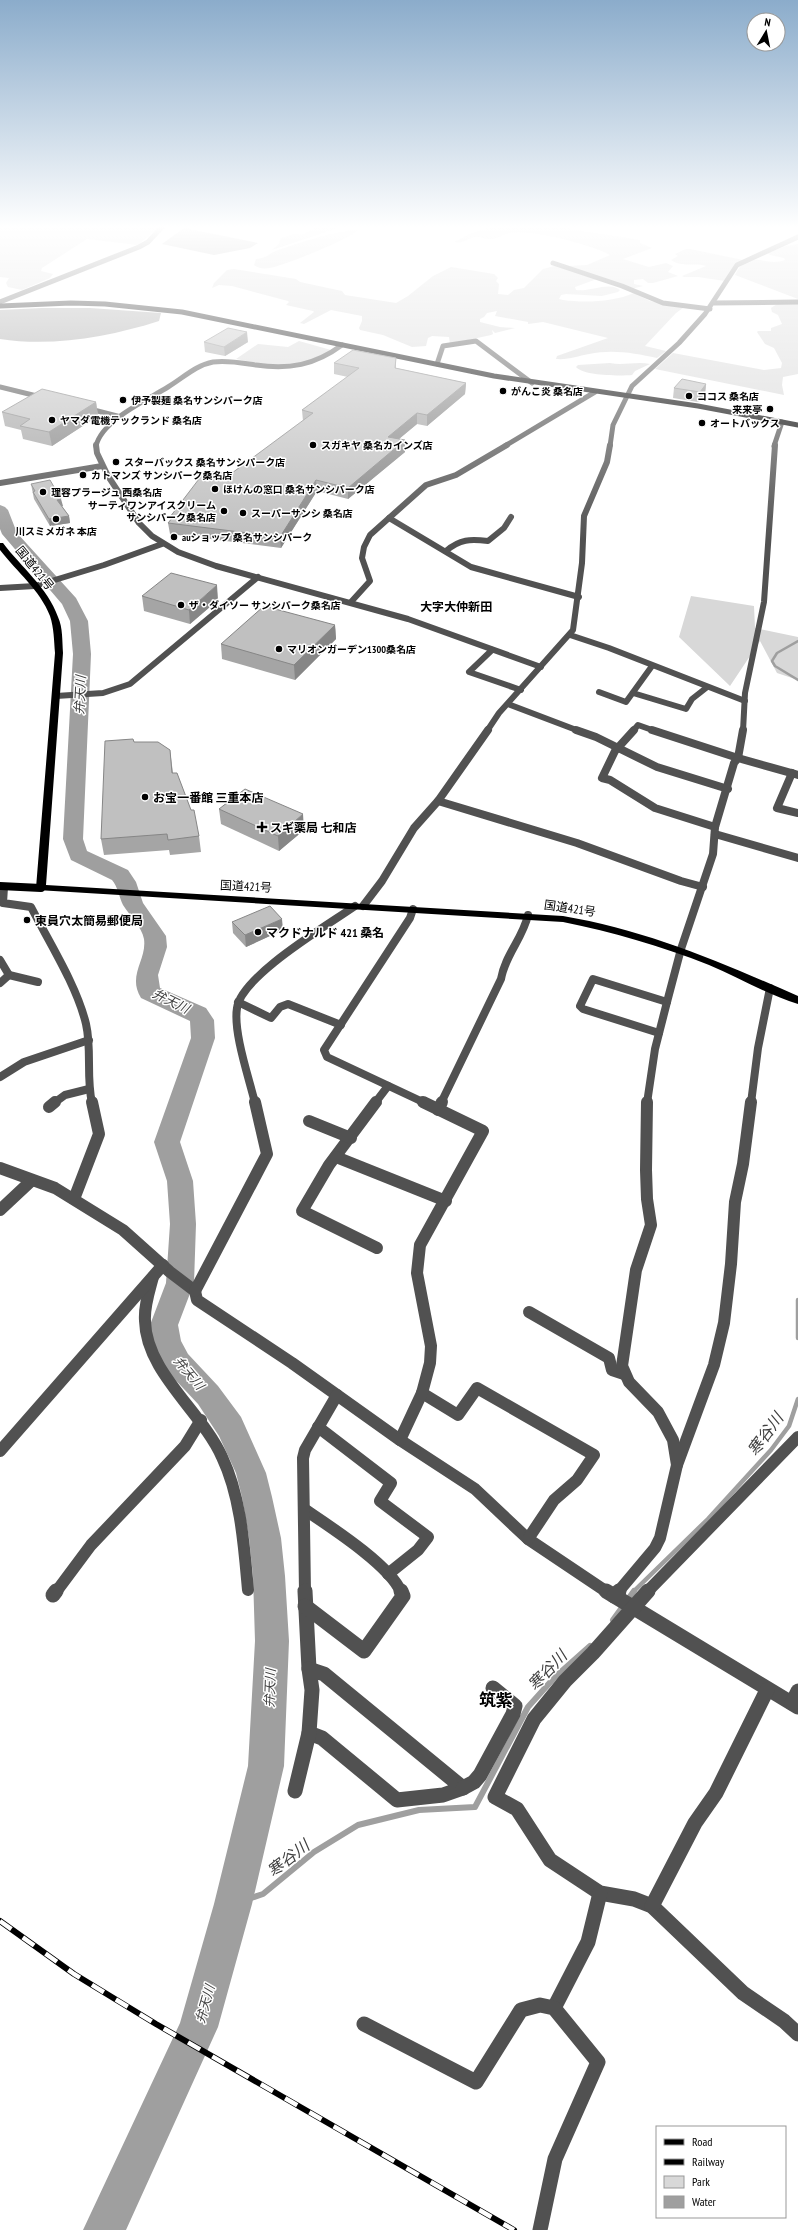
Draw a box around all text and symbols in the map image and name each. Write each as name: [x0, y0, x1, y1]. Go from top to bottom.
north arrow: [746, 12, 786, 52]
text: N: [764, 15, 772, 30]
place label: がんこ炎 桑名店: [511, 385, 583, 398]
marker: がんこ炎 桑名店: [498, 386, 508, 396]
place label: ココス 桑名店: [697, 390, 759, 403]
marker: ココス 桑名店: [684, 391, 694, 401]
place label: 伊予製麺 桑名サンシパーク店: [131, 394, 263, 407]
marker: 伊予製麺 桑名サンシパーク店: [118, 395, 128, 405]
place label: 来来亭: [732, 403, 762, 416]
marker: 来来亭: [765, 404, 775, 414]
place label: ヤマダ電機テックランド 桑名店: [60, 414, 202, 427]
marker: ヤマダ電機テックランド 桑名店: [47, 415, 57, 425]
place label: オートバックス: [710, 417, 780, 430]
marker: オートバックス: [697, 418, 707, 428]
place label: スガキヤ 桑名カインズ店: [321, 439, 433, 452]
marker: スガキヤ 桑名カインズ店: [308, 440, 318, 450]
place label: スターバックス 桑名サンシパーク店: [124, 456, 285, 469]
marker: スターバックス 桑名サンシパーク店: [111, 457, 121, 467]
place label: カトマンズ サンシパーク桑名店: [91, 469, 233, 482]
marker: カトマンズ サンシパーク桑名店: [78, 470, 88, 480]
place label: ほけんの窓口 桑名サンシパーク店: [223, 483, 375, 496]
marker: ほけんの窓口 桑名サンシパーク店: [210, 484, 220, 494]
place label: 理容プラージュ 西桑名店: [51, 486, 162, 499]
marker: 理容プラージュ 西桑名店: [38, 487, 48, 497]
place label: サーティワンアイスクリーム サンシパーク桑名店: [88, 499, 216, 524]
marker: サーティワンアイスクリーム サンシパーク桑名店: [219, 506, 229, 516]
place label: スーパーサンシ 桑名店: [251, 507, 353, 520]
marker: スーパーサンシ 桑名店: [238, 508, 248, 518]
marker: 川スミメガネ 本店: [51, 514, 61, 524]
place label: 川スミメガネ 本店: [15, 525, 97, 538]
place label: auショップ 桑名サンシパーク: [182, 531, 312, 544]
marker: auショップ 桑名サンシパーク: [169, 532, 179, 542]
street label: 国道421号: [13, 543, 57, 593]
place label: ザ・ダイソー サンシパーク桑名店: [189, 599, 341, 612]
district label: 大字大仲新田: [420, 599, 492, 614]
marker: ザ・ダイソー サンシパーク桑名店: [176, 600, 186, 610]
place label: マリオンガーデン1300桑名店: [287, 643, 416, 656]
marker: マリオンガーデン1300桑名店: [274, 644, 284, 654]
water label: 弁天川: [70, 673, 90, 715]
place label: お宝一番館 三重本店: [153, 790, 263, 805]
marker: お宝一番館 三重本店: [140, 792, 150, 802]
place label: スギ薬局 七和店: [270, 820, 356, 835]
marker: スギ薬局 七和店: [257, 822, 267, 832]
street label: 国道421号: [220, 877, 272, 895]
street label: 国道421号: [543, 897, 597, 919]
place label: 東員穴太簡易郵便局: [35, 913, 143, 928]
marker: 東員穴太簡易郵便局: [22, 915, 32, 925]
place label: マクドナルド 421 桑名: [266, 925, 384, 940]
marker: マクドナルド 421 桑名: [253, 927, 263, 937]
water label: 弁天川: [150, 985, 194, 1018]
water label: 弁天川: [170, 1353, 209, 1395]
water label: 寒谷川: [743, 1407, 788, 1459]
water label: 寒谷川: [523, 1644, 572, 1694]
water label: 弁天川: [261, 1666, 279, 1708]
district label: 筑紫: [479, 1689, 513, 1711]
water label: 寒谷川: [263, 1834, 315, 1881]
water label: 弁天川: [191, 1981, 219, 2025]
legend: [656, 2126, 786, 2218]
text: Road: [692, 2134, 712, 2149]
text: Railway: [692, 2154, 725, 2169]
text: Park: [692, 2174, 710, 2189]
text: Water: [692, 2194, 717, 2209]

